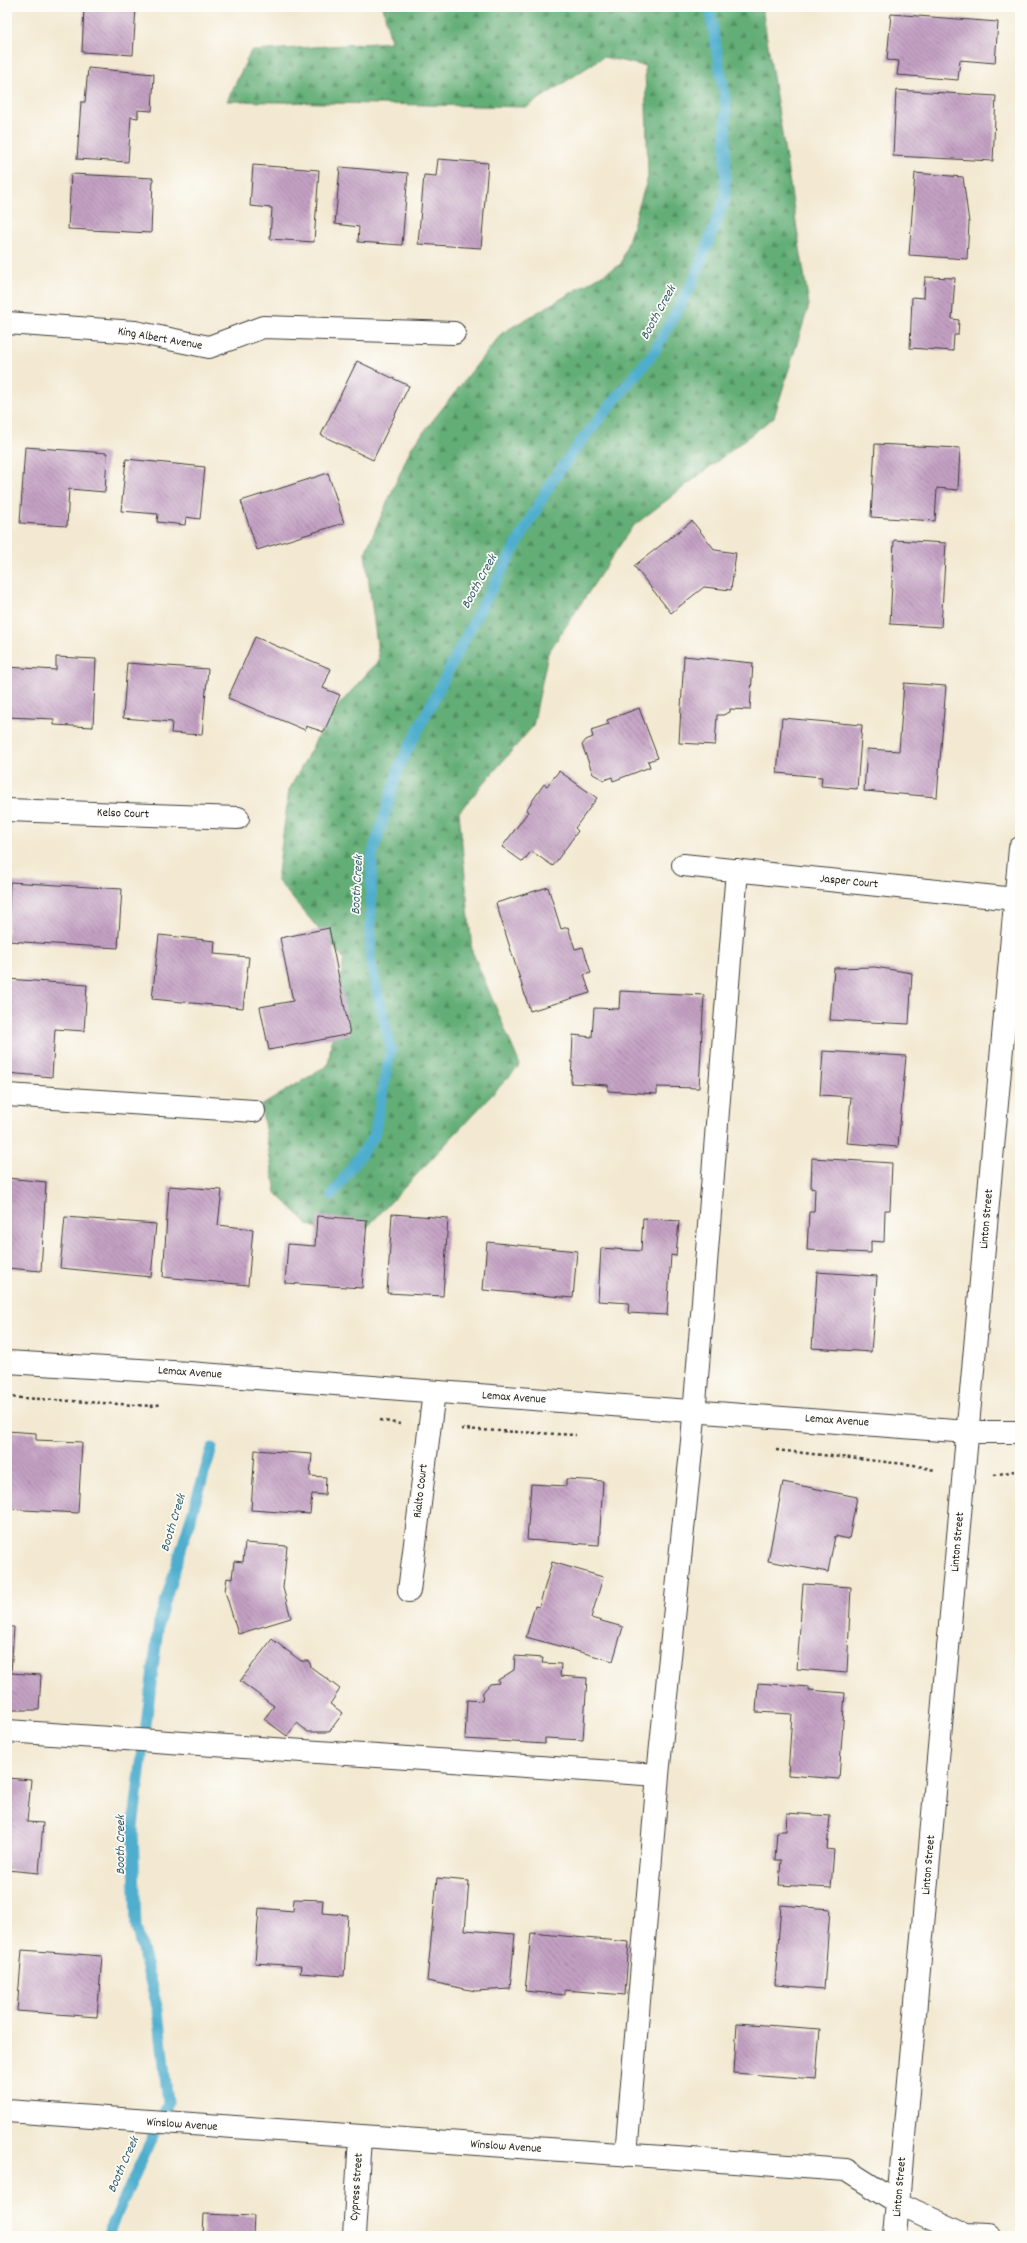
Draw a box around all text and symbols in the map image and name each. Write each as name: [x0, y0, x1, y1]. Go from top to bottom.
water label: Booth Creek: [636, 281, 683, 344]
street label: King Albert Avenue: [116, 323, 204, 355]
water label: Booth Creek: [457, 550, 504, 613]
street label: Kelso Court: [97, 805, 150, 823]
water label: Booth Creek: [347, 853, 369, 915]
street label: Jasper Court: [819, 870, 879, 894]
street label: Linton Street: [976, 1188, 998, 1250]
street label: Lemax Avenue: [157, 1362, 223, 1384]
street label: Lemax Avenue: [481, 1387, 547, 1409]
street label: Lemax Avenue: [804, 1410, 870, 1432]
street label: Rialto Court: [409, 1462, 433, 1519]
water label: Booth Creek: [156, 1490, 192, 1554]
street label: Linton Street: [947, 1511, 969, 1573]
water label: Booth Creek: [112, 1814, 131, 1875]
street label: Linton Street: [918, 1834, 940, 1896]
street label: Winslow Avenue: [146, 2114, 218, 2136]
water label: Booth Creek: [103, 2132, 145, 2196]
street label: Winslow Avenue: [470, 2136, 542, 2158]
street label: Cypress Street: [346, 2152, 368, 2222]
street label: Linton Street: [889, 2156, 911, 2218]

